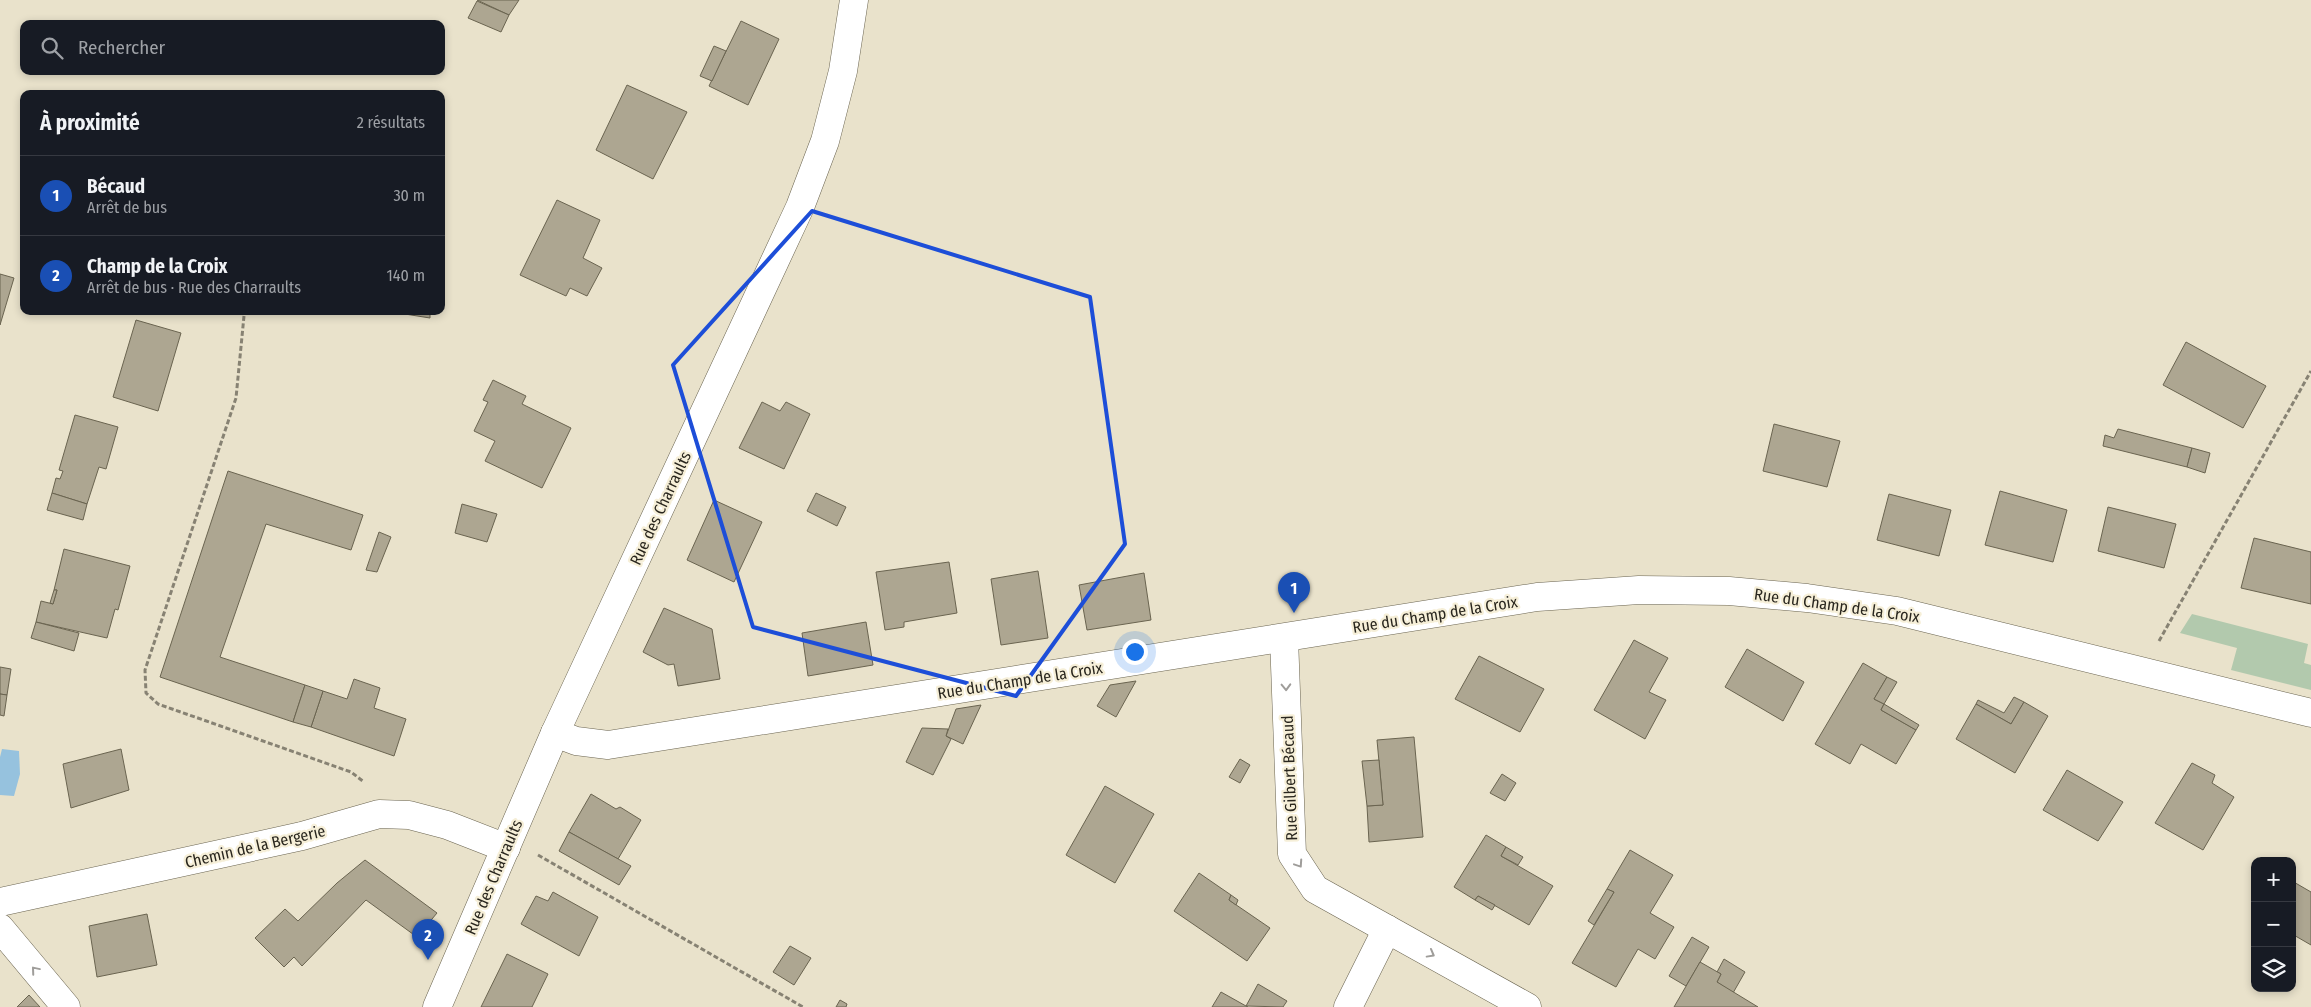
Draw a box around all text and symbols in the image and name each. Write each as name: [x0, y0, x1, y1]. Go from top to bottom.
search box: [20, 20, 445, 75]
icon: search: [38, 34, 66, 62]
text: Rechercher: [78, 36, 165, 59]
text: À proximité: [40, 110, 140, 136]
text: 2 résultats: [357, 113, 425, 132]
text: Bécaud: [87, 175, 145, 198]
text: 1: [53, 186, 59, 205]
text: 30 m: [393, 186, 425, 205]
text: Arrêt de bus: [87, 198, 167, 217]
text: Champ de la Croix: [87, 255, 228, 278]
text: 2: [52, 266, 60, 285]
text: 140 m: [387, 266, 425, 285]
text: Arrêt de bus · Rue des Charraults: [87, 278, 301, 297]
street label: Rue des Charraults: [626, 448, 695, 568]
pin: 1: [1278, 572, 1310, 613]
street label: Rue du Champ de la Croix: [1753, 584, 1921, 627]
street label: Rue du Champ de la Croix: [1351, 592, 1519, 637]
your location: [1122, 639, 1148, 665]
street label: Rue du Champ de la Croix: [936, 658, 1104, 703]
one-way arrow: [1280, 683, 1291, 691]
street label: Rue Gilbert Bécaud: [1278, 715, 1301, 841]
street label: Rue des Charraults: [461, 817, 526, 938]
street label: Chemin de la Bergerie: [183, 821, 327, 872]
map controls: [2251, 857, 2296, 992]
button: +: [2251, 857, 2296, 902]
one-way arrow: [1292, 859, 1302, 868]
button: −: [2251, 902, 2296, 947]
pin: 2: [412, 919, 444, 960]
one-way arrow: [1426, 947, 1435, 957]
button: layers: [2251, 947, 2296, 992]
one-way arrow: [32, 966, 41, 975]

